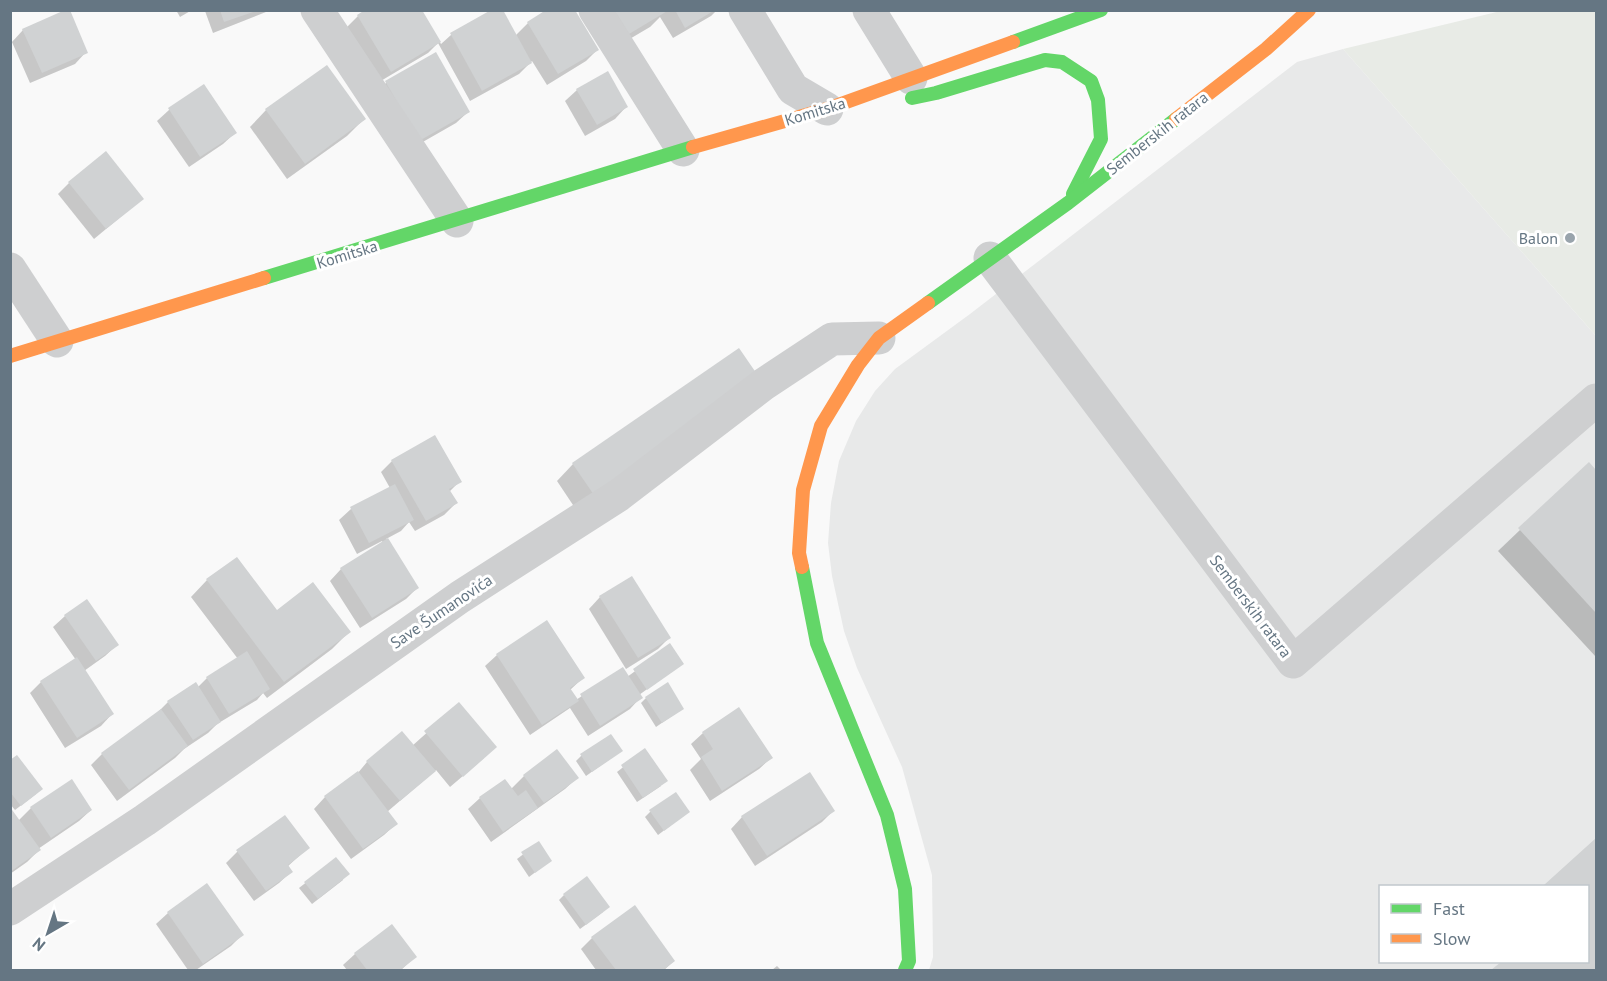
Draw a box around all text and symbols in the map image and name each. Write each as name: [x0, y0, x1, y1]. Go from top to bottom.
street label: Semberskih ratara: [1102, 87, 1212, 179]
street label: Komitska: [782, 92, 848, 130]
place label: Balon: [1519, 228, 1558, 248]
marker: Balon: [1563, 231, 1577, 245]
street label: Komitska: [314, 235, 380, 273]
street label: Semberskih ratara: [1206, 551, 1296, 661]
street label: Save Šumanovića: [386, 570, 496, 652]
legend: [1379, 885, 1589, 963]
text: Fast: [1433, 897, 1465, 920]
north arrow: [18, 903, 78, 963]
text: Slow: [1433, 927, 1471, 950]
text: N: [28, 934, 49, 956]

